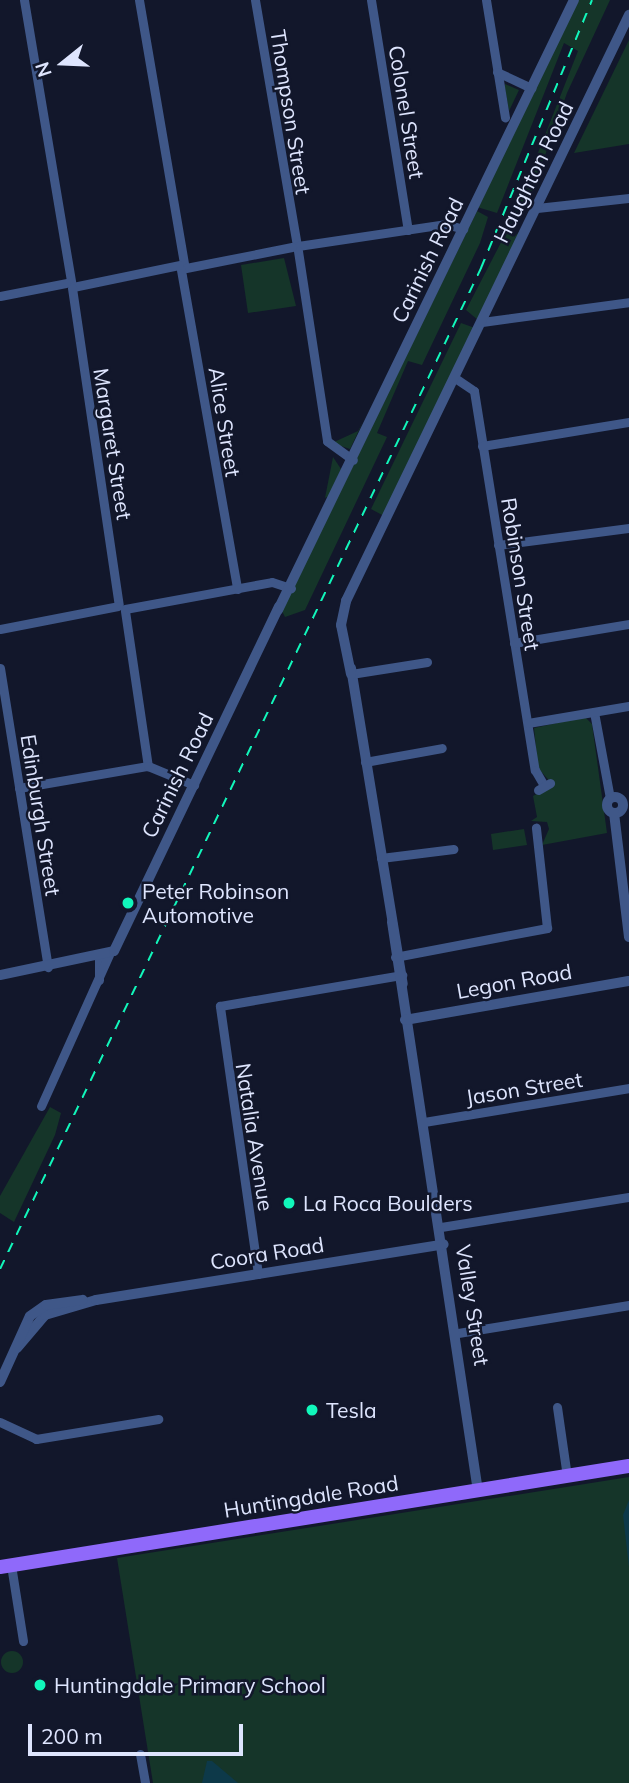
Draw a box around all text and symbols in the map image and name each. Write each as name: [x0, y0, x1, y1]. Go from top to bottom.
north arrow: [28, 28, 98, 98]
street label: Thompson Street: [266, 28, 316, 196]
street label: Colonel Street: [384, 43, 430, 181]
text: N: [29, 59, 57, 80]
street label: Haughton Road: [488, 97, 578, 247]
street label: Carinish Road: [386, 193, 468, 327]
street label: Alice Street: [204, 365, 246, 479]
street label: Margaret Street: [89, 366, 137, 522]
street label: Robinson Street: [496, 496, 546, 652]
street label: Carinish Road: [136, 708, 218, 842]
street label: Edinburgh Street: [16, 733, 66, 897]
place label: Peter Robinson Automotive: [142, 878, 289, 928]
marker: Peter Robinson Automotive: [120, 895, 136, 911]
street label: Legon Road: [454, 958, 574, 1004]
street label: Natalia Avenue: [231, 1061, 279, 1213]
street label: Jason Street: [464, 1066, 584, 1110]
place label: La Roca Boulders: [303, 1190, 473, 1216]
marker: La Roca Boulders: [281, 1195, 297, 1211]
street label: Coora Road: [208, 1232, 326, 1274]
street label: Valley Street: [451, 1243, 495, 1367]
place label: Tesla: [326, 1397, 377, 1423]
marker: Tesla: [304, 1402, 320, 1418]
street label: Huntingdale Road: [222, 1470, 400, 1522]
place label: Huntingdale Primary School: [54, 1672, 326, 1698]
marker: Huntingdale Primary School: [32, 1677, 48, 1693]
scale bar: [32, 1710, 247, 1754]
text: 200 m: [41, 1723, 103, 1749]

